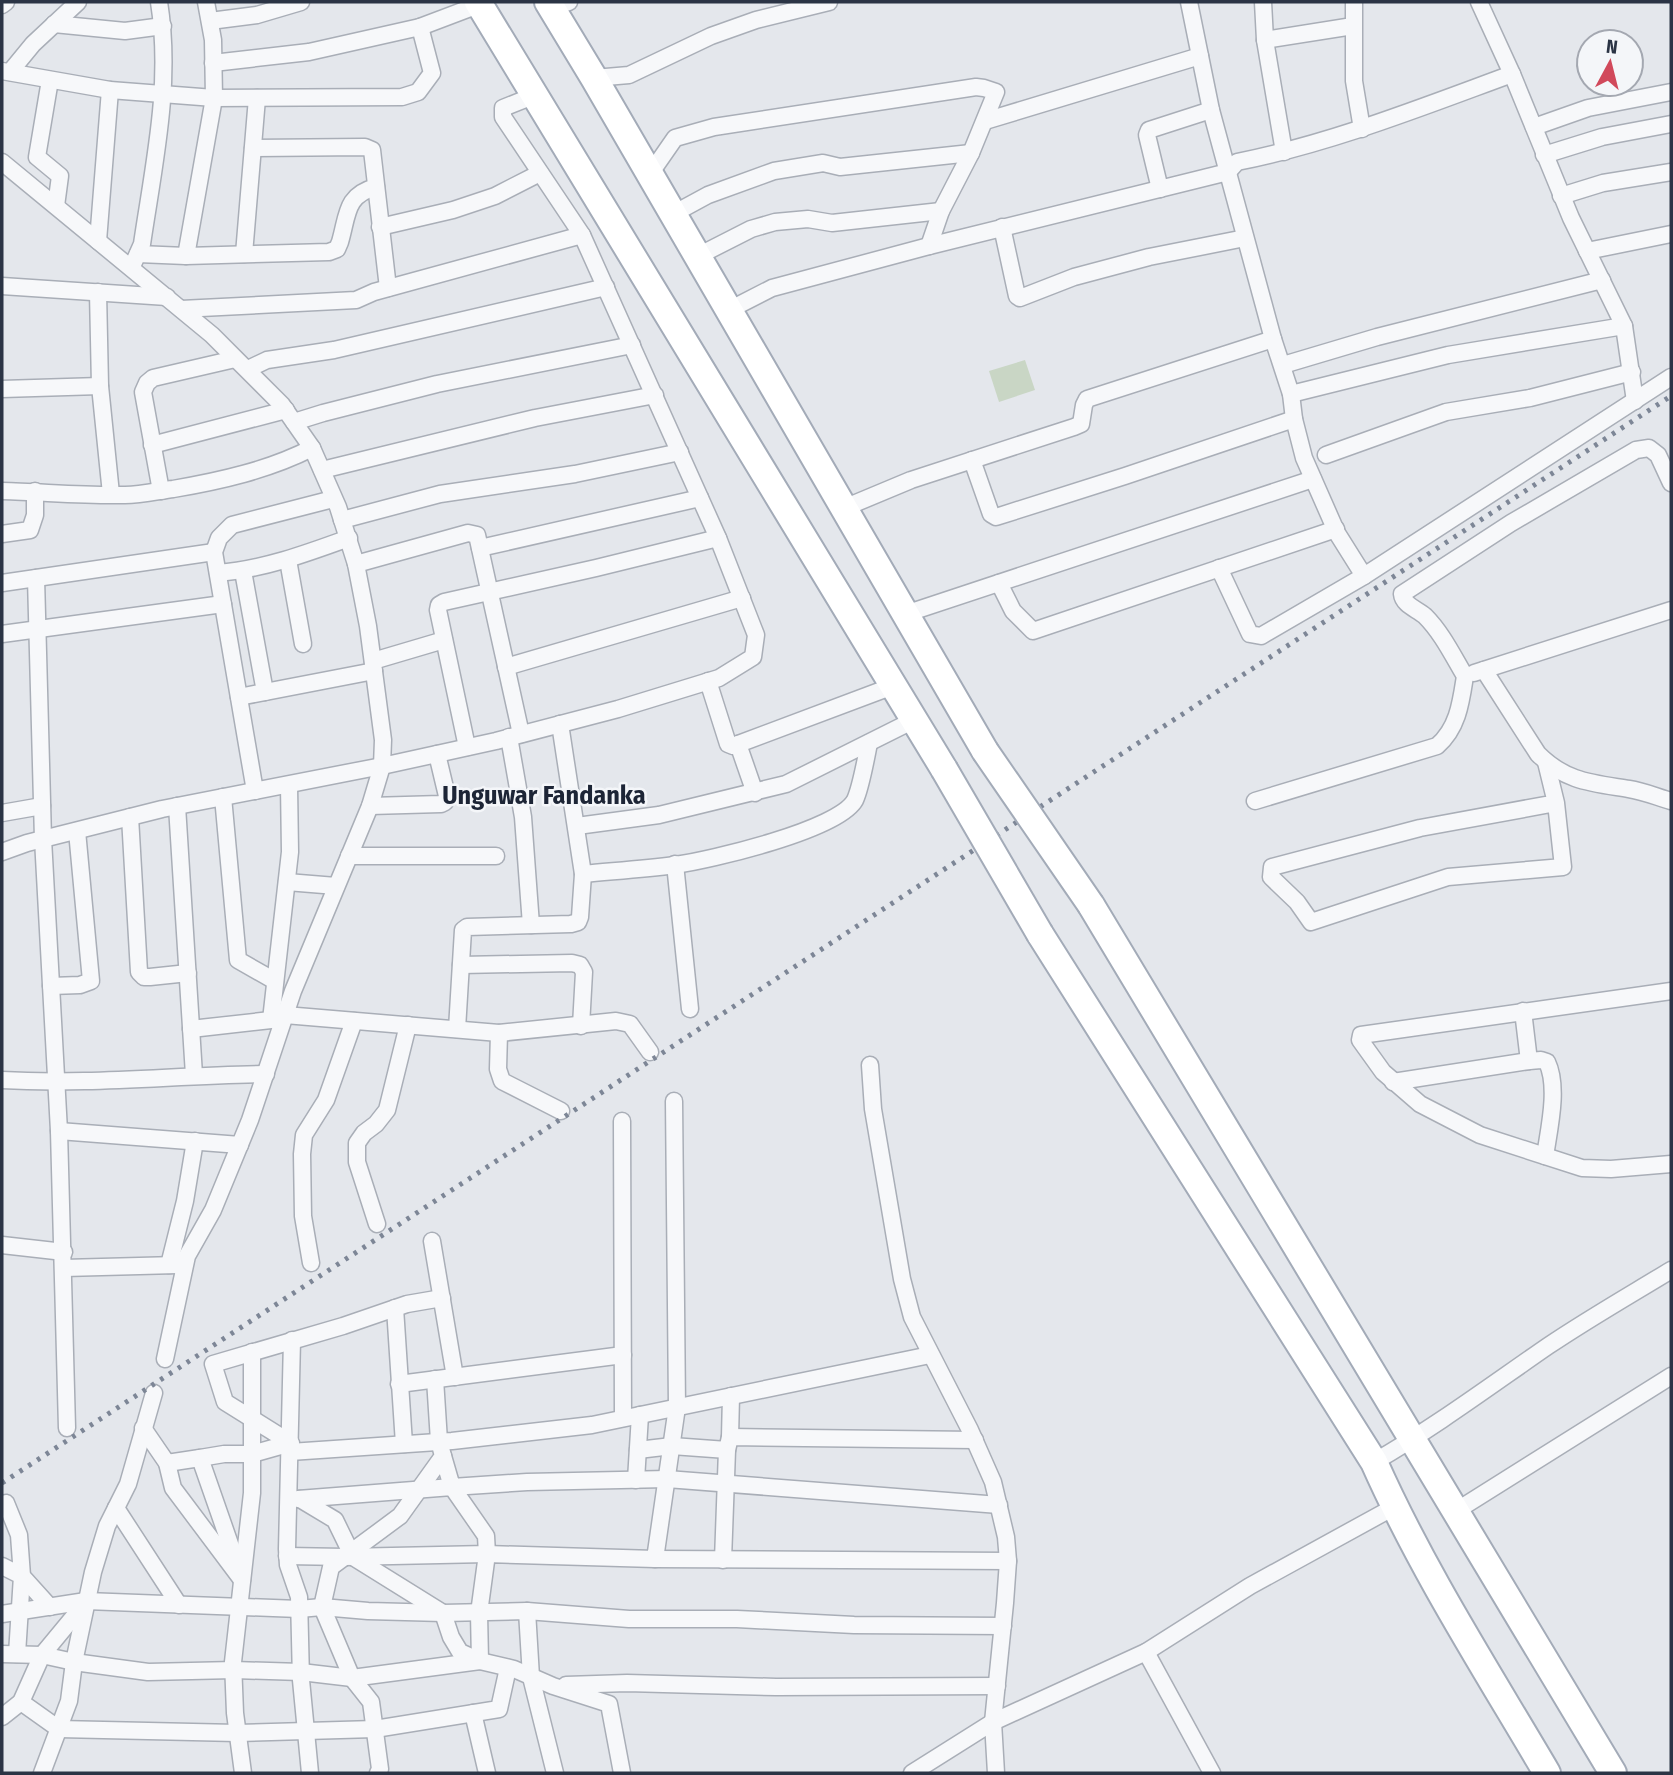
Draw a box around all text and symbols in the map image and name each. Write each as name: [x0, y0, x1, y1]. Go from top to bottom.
north arrow: [1575, 28, 1645, 98]
text: N: [1605, 35, 1619, 59]
district label: Unguwar Fandanka: [442, 780, 646, 811]

